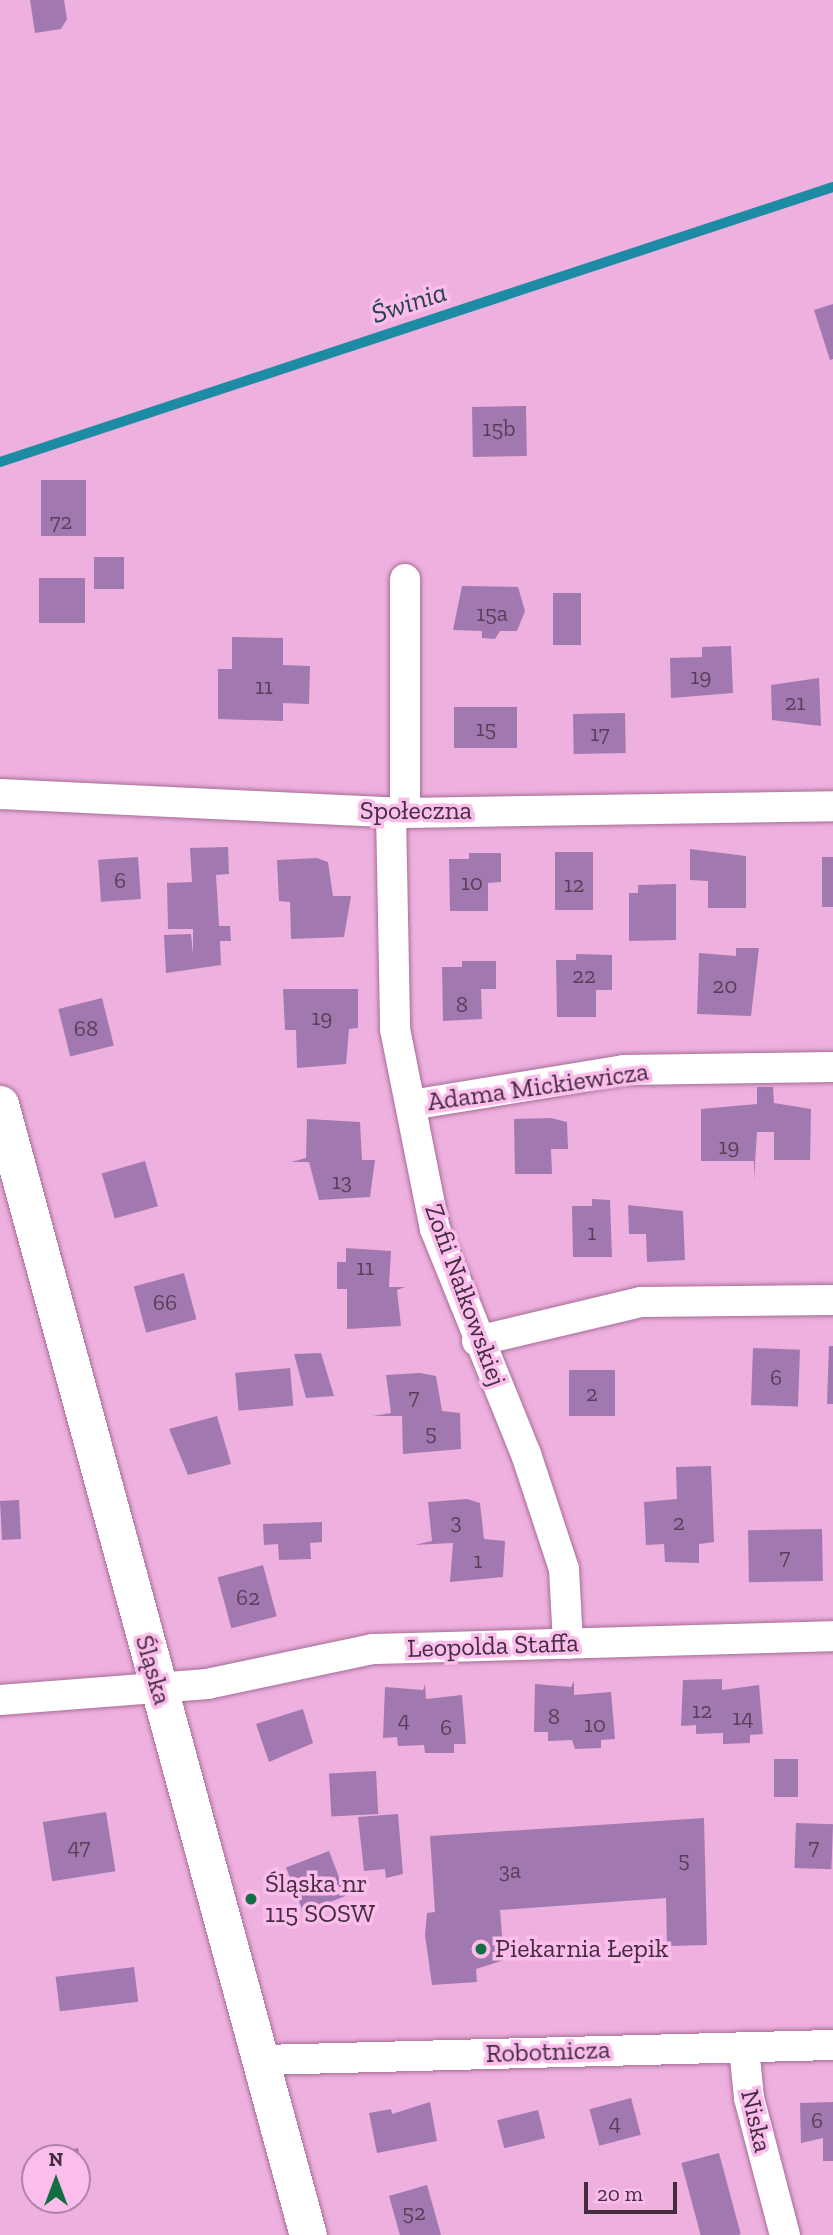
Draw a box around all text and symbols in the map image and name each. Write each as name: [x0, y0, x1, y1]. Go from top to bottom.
water label: Świnia: [367, 275, 451, 331]
house number: 15b: [483, 414, 515, 442]
house number: 72: [50, 507, 72, 535]
house number: 15a: [476, 599, 508, 627]
house number: 19: [690, 662, 712, 690]
house number: 11: [255, 672, 273, 700]
house number: 21: [785, 688, 805, 716]
house number: 15: [476, 714, 496, 742]
house number: 17: [590, 719, 610, 747]
street label: Społeczna: [360, 795, 472, 827]
house number: 6: [114, 866, 126, 894]
house number: 10: [461, 868, 483, 896]
house number: 12: [564, 870, 584, 898]
house number: 22: [572, 961, 596, 989]
house number: 20: [712, 971, 738, 999]
house number: 8: [456, 990, 468, 1018]
house number: 19: [311, 1003, 333, 1031]
house number: 68: [74, 1014, 98, 1042]
street label: Adama Mickiewicza: [425, 1056, 651, 1118]
house number: 19: [718, 1132, 740, 1160]
house number: 13: [332, 1167, 352, 1195]
street label: Zofii Nałkowskiej: [418, 1200, 512, 1390]
house number: 1: [588, 1218, 596, 1246]
house number: 11: [356, 1253, 374, 1281]
house number: 66: [153, 1288, 177, 1316]
house number: 6: [770, 1363, 782, 1391]
house number: 2: [586, 1379, 598, 1407]
house number: 7: [409, 1382, 419, 1410]
house number: 5: [425, 1418, 437, 1446]
house number: 3: [450, 1507, 462, 1535]
house number: 2: [673, 1508, 685, 1536]
house number: 7: [780, 1542, 790, 1570]
house number: 1: [474, 1546, 482, 1574]
house number: 62: [236, 1583, 260, 1611]
street label: Leopolda Staffa: [407, 1627, 579, 1665]
street label: Śląska: [128, 1632, 178, 1708]
house number: 12: [692, 1696, 712, 1724]
house number: 8: [548, 1702, 560, 1730]
house number: 14: [732, 1703, 754, 1731]
house number: 4: [398, 1705, 410, 1733]
house number: 10: [584, 1710, 606, 1738]
house number: 6: [440, 1713, 452, 1741]
house number: 47: [68, 1832, 90, 1860]
house number: 7: [809, 1832, 819, 1860]
house number: 5: [678, 1845, 690, 1873]
house number: 3a: [499, 1856, 521, 1884]
place label: Śląska nr 115 SOSW: [265, 1868, 375, 1930]
marker: Śląska nr 115 SOSW: [243, 1891, 259, 1907]
place label: Piekarnia Łepik: [495, 1933, 669, 1965]
marker: Piekarnia Łepik: [473, 1941, 489, 1957]
street label: Robotnicza: [485, 2034, 611, 2070]
street label: Niska: [734, 2087, 778, 2155]
house number: 6: [811, 2106, 823, 2134]
house number: 4: [609, 2108, 621, 2136]
north arrow: [21, 2144, 91, 2214]
text: N: [49, 2148, 63, 2171]
scale bar: [588, 2168, 681, 2212]
text: 20 m: [597, 2181, 643, 2206]
house number: 52: [402, 2198, 426, 2226]

